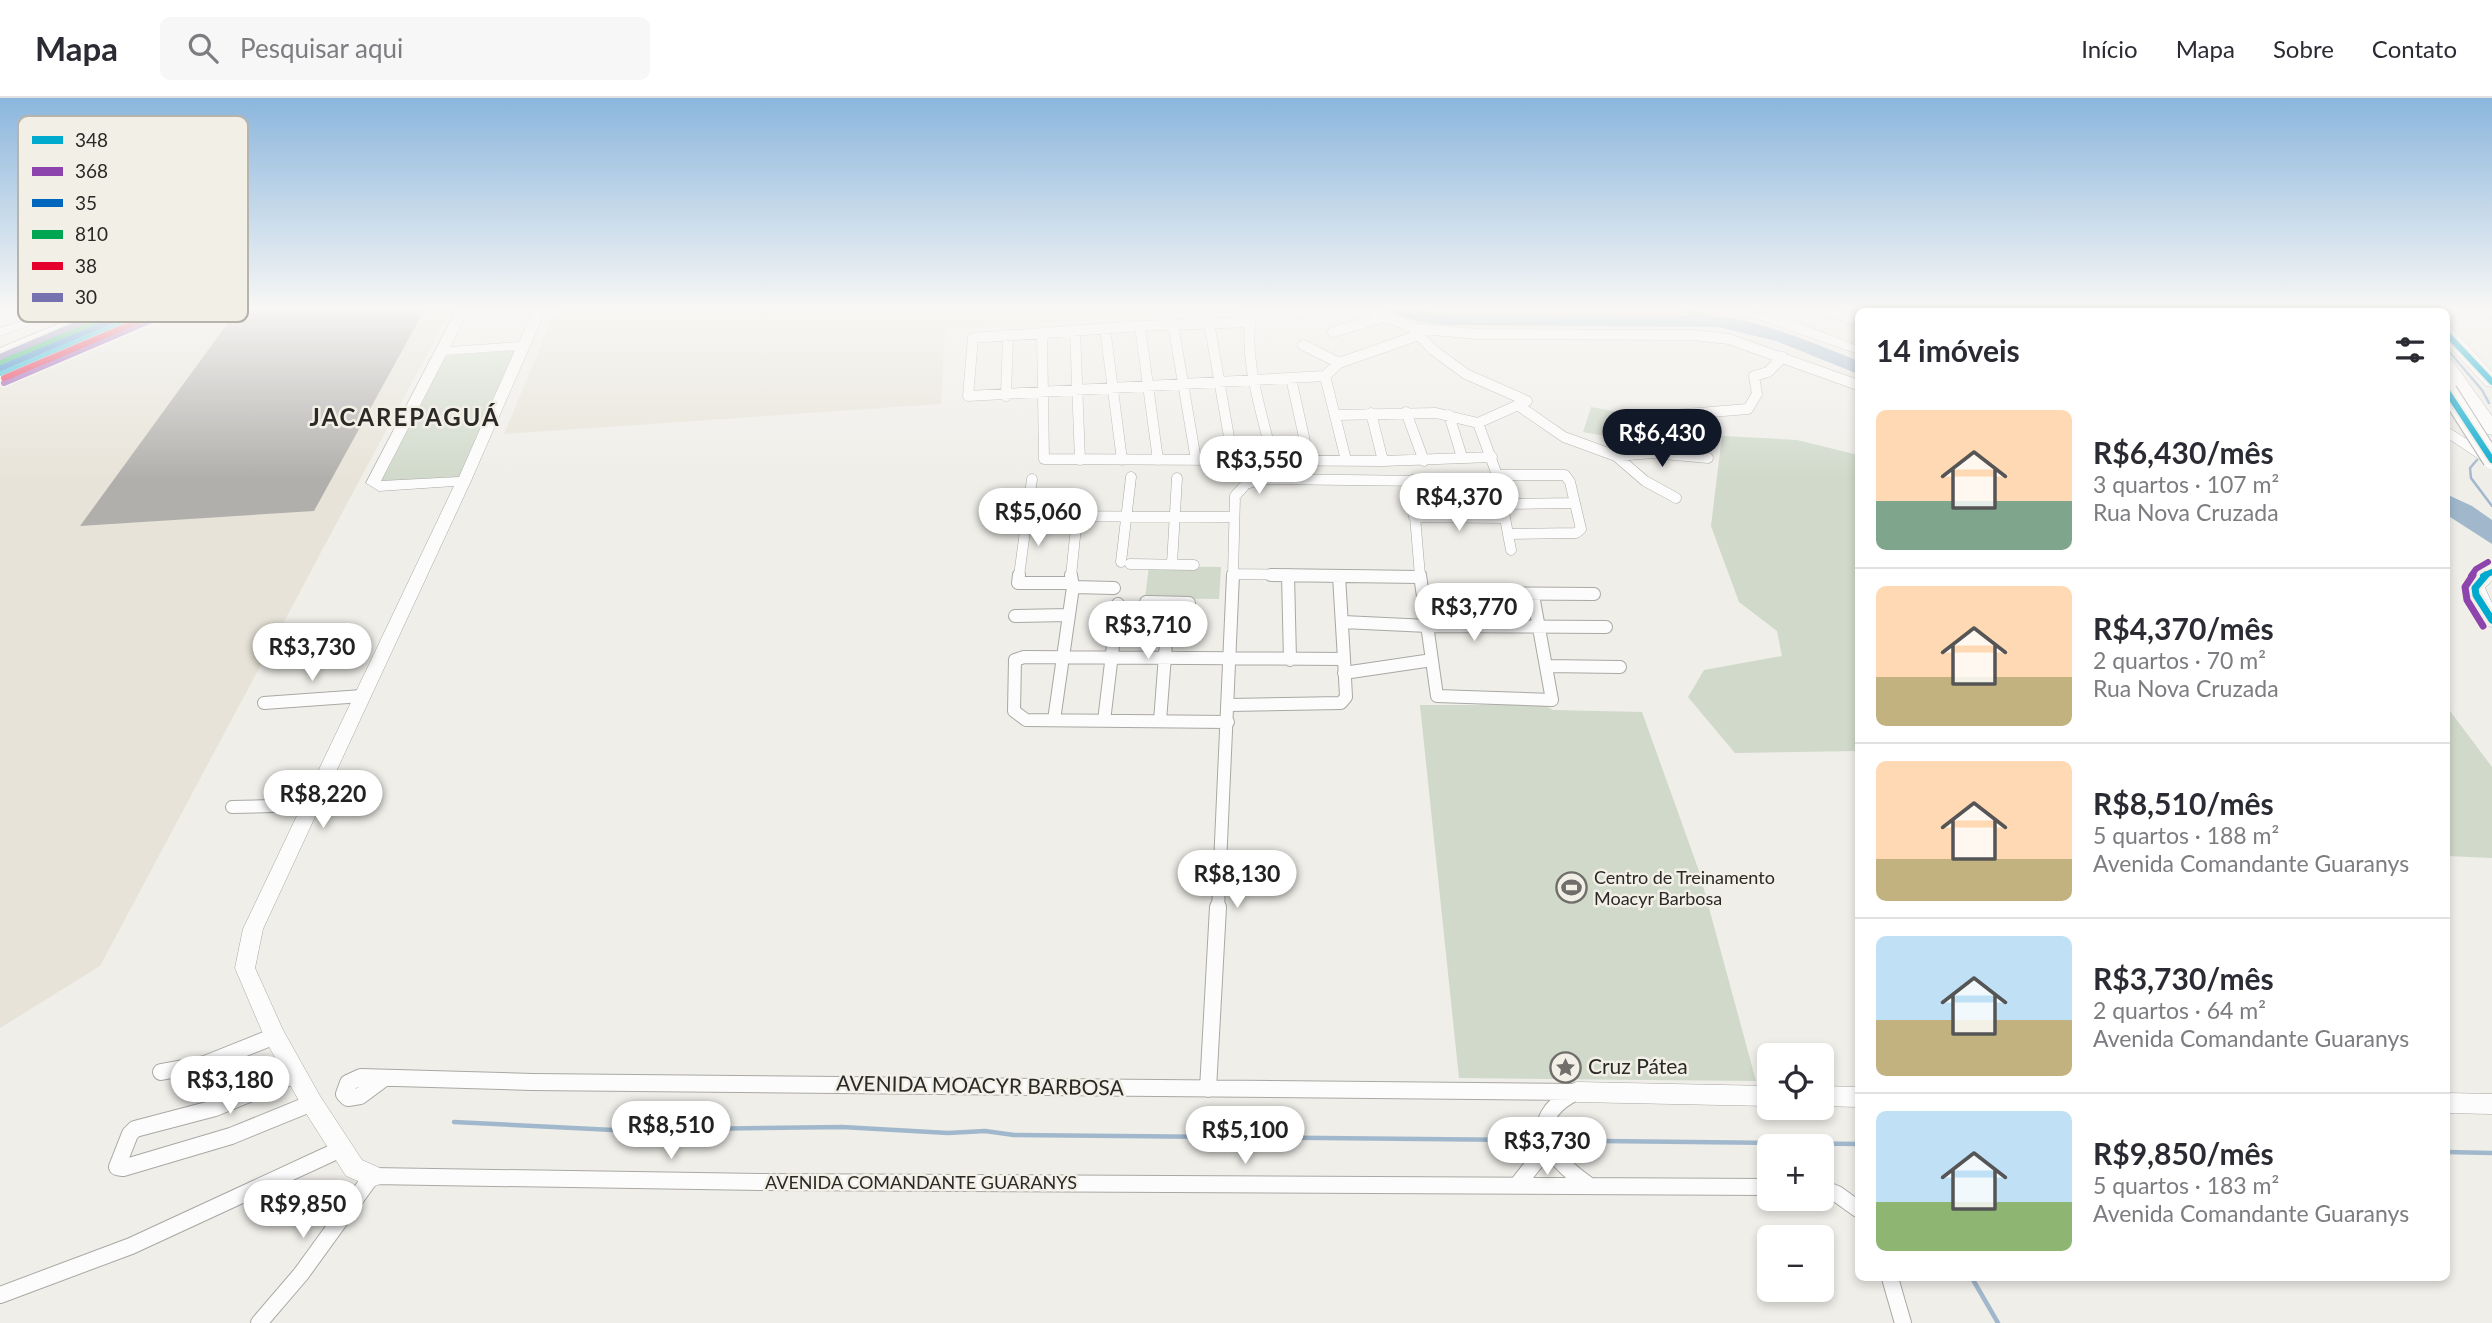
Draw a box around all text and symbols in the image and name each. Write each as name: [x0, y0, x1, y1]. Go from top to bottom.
search box: [160, 17, 650, 80]
text: Mapa: [35, 28, 118, 68]
icon: search: [184, 29, 222, 67]
text: Pesquisar aqui: [240, 32, 403, 64]
text: Início: [2081, 34, 2138, 63]
text: Mapa: [2176, 34, 2235, 63]
text: Sobre: [2273, 34, 2334, 63]
text: Contato: [2372, 34, 2457, 63]
legend: [18, 116, 248, 322]
text: 348: [75, 128, 108, 151]
text: 368: [75, 159, 108, 182]
text: 35: [75, 191, 97, 214]
text: 810: [75, 222, 108, 245]
text: 38: [75, 254, 97, 277]
text: 30: [75, 285, 97, 308]
icon: filters: [2391, 331, 2429, 369]
text: 14 imóveis: [1876, 332, 2020, 368]
district label: JACAREPAGUÁ: [309, 402, 501, 431]
pin: R$6,430: [1597, 410, 1727, 469]
text: R$6,430: [1619, 418, 1705, 446]
text: R$6,430/mês: [2093, 434, 2274, 470]
pin: R$3,550: [1194, 436, 1324, 496]
icon: home: [1932, 438, 2016, 522]
text: R$3,550: [1216, 445, 1302, 473]
text: 3 quartos · 107 m²: [2093, 470, 2279, 498]
pin: R$4,370: [1394, 474, 1524, 533]
text: R$4,370: [1416, 482, 1502, 510]
pin: R$5,060: [973, 489, 1103, 548]
text: R$5,060: [995, 497, 1081, 525]
text: Rua Nova Cruzada: [2093, 498, 2279, 526]
pin: R$3,770: [1409, 584, 1539, 643]
text: R$3,770: [1431, 592, 1517, 620]
pin: R$3,710: [1083, 602, 1213, 661]
text: R$3,710: [1105, 610, 1191, 638]
text: R$4,370/mês: [2093, 610, 2274, 646]
icon: home: [1932, 614, 2016, 698]
pin: R$3,730: [247, 624, 377, 683]
text: R$3,730: [269, 632, 355, 660]
text: 2 quartos · 70 m²: [2093, 646, 2266, 674]
text: Rua Nova Cruzada: [2093, 674, 2279, 702]
pin: R$8,220: [258, 770, 388, 830]
text: R$8,220: [280, 779, 366, 807]
text: R$8,510/mês: [2093, 785, 2274, 821]
icon: home: [1932, 789, 2016, 873]
text: 5 quartos · 188 m²: [2093, 821, 2279, 849]
text: Avenida Comandante Guaranys: [2093, 849, 2409, 877]
pin: R$8,130: [1172, 850, 1302, 910]
text: R$8,130: [1194, 859, 1280, 887]
place label: Centro de Treinamento Moacyr Barbosa: [1594, 866, 1775, 909]
sports icon: Centro de Treinamento Moacyr Barbosa: [1554, 871, 1588, 905]
text: R$3,730/mês: [2093, 960, 2274, 996]
icon: home: [1932, 964, 2016, 1048]
text: 2 quartos · 64 m²: [2093, 996, 2266, 1024]
text: Avenida Comandante Guaranys: [2093, 1024, 2409, 1052]
map controls: [1757, 1043, 1834, 1302]
button: locate: [1757, 1043, 1834, 1120]
place icon: Cruz Pátea: [1548, 1050, 1582, 1084]
place label: Cruz Pátea: [1588, 1053, 1688, 1078]
pin: R$3,180: [165, 1056, 295, 1116]
text: R$3,180: [187, 1065, 273, 1093]
street label: AVENIDA MOACYR BARBOSA: [836, 1069, 1125, 1100]
pin: R$8,510: [606, 1102, 736, 1161]
pin: R$5,100: [1180, 1107, 1310, 1166]
text: R$8,510: [628, 1110, 714, 1138]
text: R$5,100: [1202, 1115, 1288, 1143]
pin: R$3,730: [1482, 1118, 1612, 1177]
text: R$3,730: [1504, 1126, 1590, 1154]
button: +: [1757, 1134, 1834, 1211]
text: R$9,850/mês: [2093, 1135, 2274, 1171]
icon: home: [1932, 1139, 2016, 1223]
street label: AVENIDA COMANDANTE GUARANYS: [765, 1171, 1077, 1193]
text: 5 quartos · 183 m²: [2093, 1171, 2279, 1199]
pin: R$9,850: [238, 1180, 368, 1240]
text: R$9,850: [260, 1189, 346, 1217]
text: Avenida Comandante Guaranys: [2093, 1199, 2409, 1227]
button: −: [1757, 1225, 1834, 1302]

